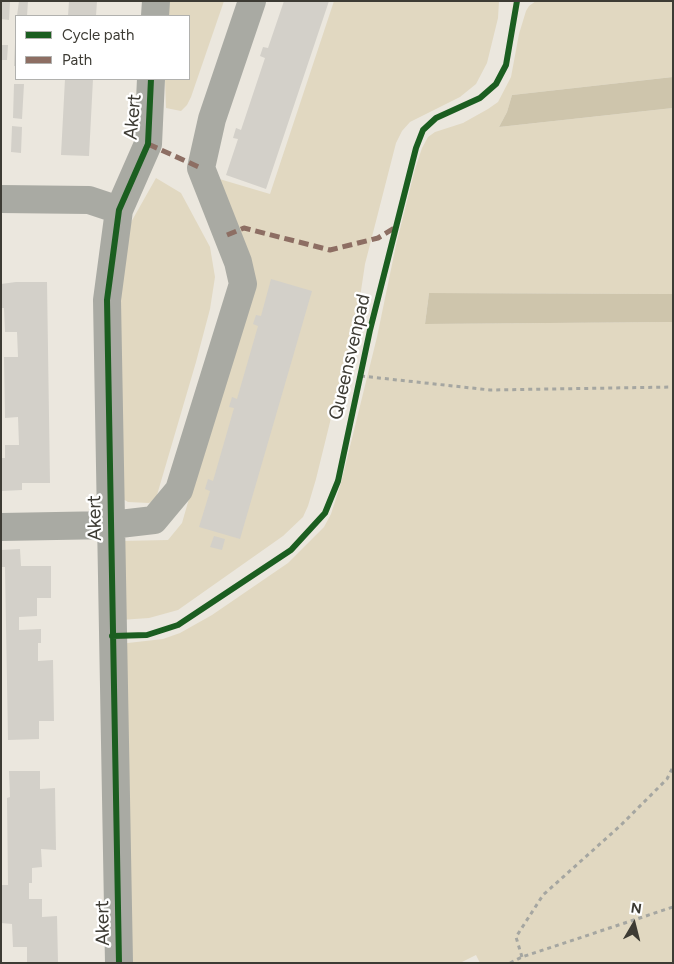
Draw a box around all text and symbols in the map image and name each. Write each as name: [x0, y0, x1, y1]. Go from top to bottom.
legend: [15, 15, 190, 80]
text: Cycle path: [62, 26, 134, 44]
text: Path: [62, 51, 92, 69]
street label: Akert: [120, 93, 146, 141]
street label: Queensvenpad: [324, 292, 376, 422]
street label: Akert: [83, 495, 107, 541]
north arrow: [609, 899, 659, 949]
text: N: [630, 899, 643, 918]
street label: Akert: [91, 900, 115, 946]

